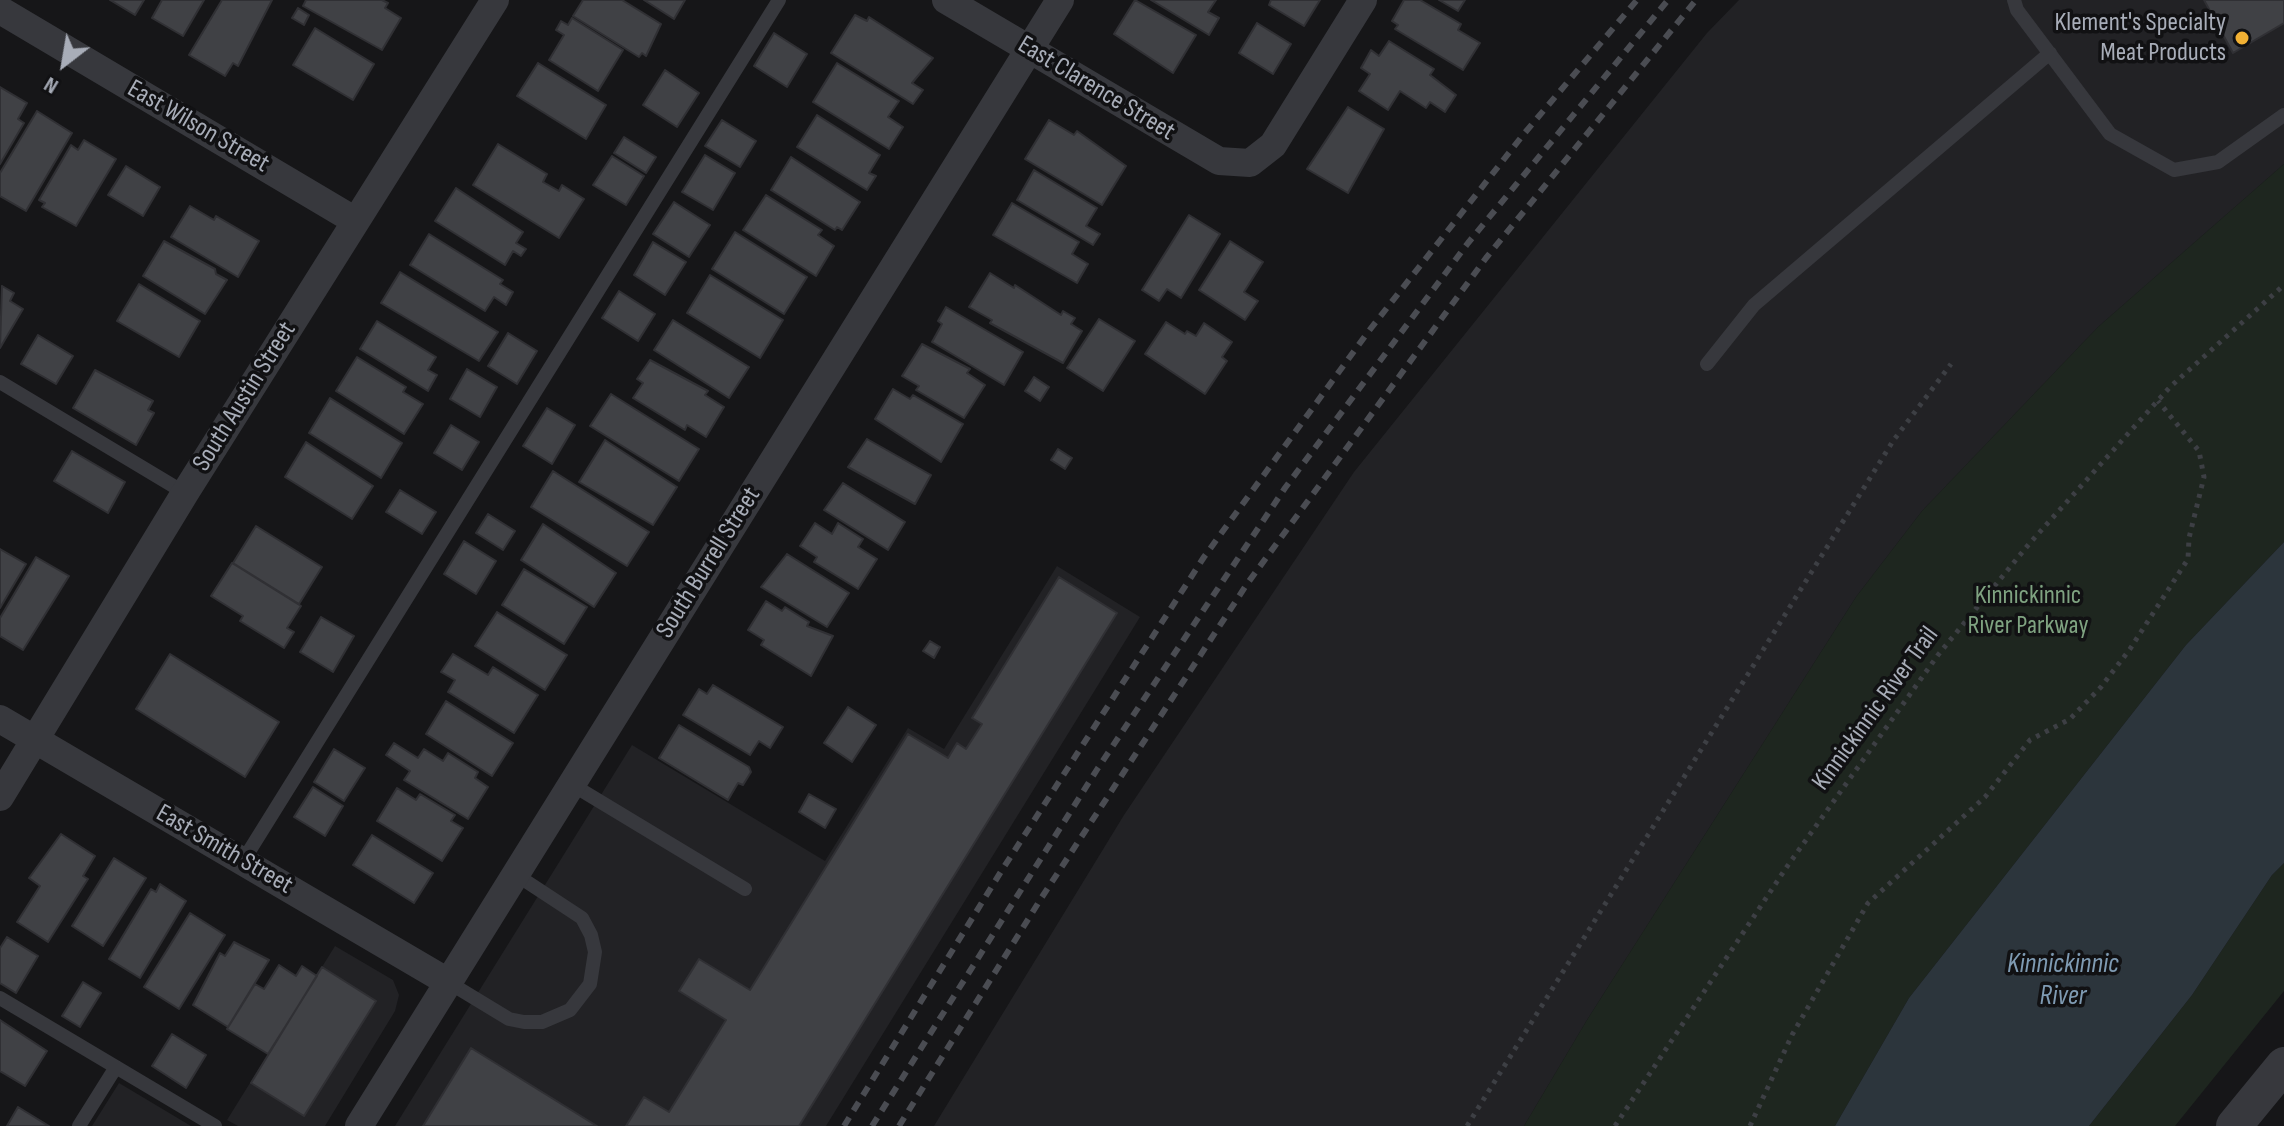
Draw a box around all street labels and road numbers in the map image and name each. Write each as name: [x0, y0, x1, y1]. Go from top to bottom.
street label: East Clarence Street: [1012, 30, 1180, 148]
street label: East Wilson Street: [122, 74, 274, 180]
street label: South Austin Street: [187, 317, 303, 477]
street label: South Burrell Street: [650, 482, 768, 644]
street label: Kinnickinnic River Trail: [1806, 621, 1946, 797]
street label: East Smith Street: [150, 798, 298, 902]

